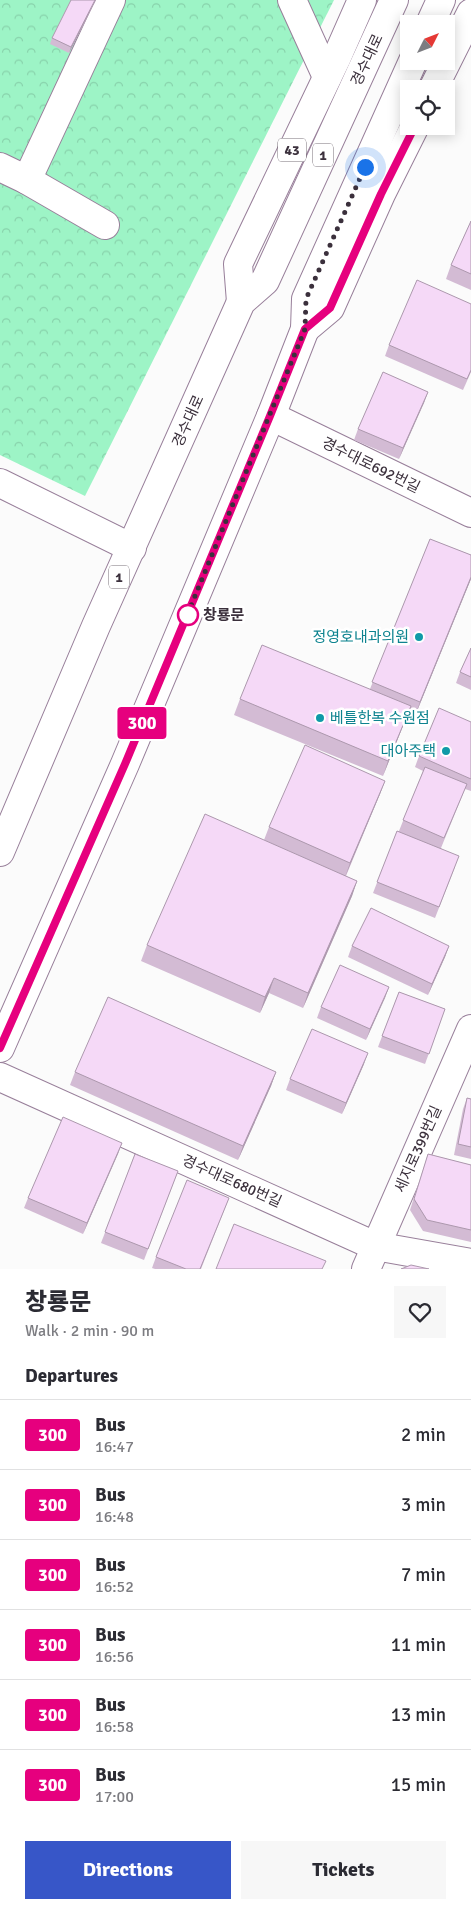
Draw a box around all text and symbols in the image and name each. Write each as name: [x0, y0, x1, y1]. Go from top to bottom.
north arrow: [400, 15, 455, 70]
map controls: [400, 15, 455, 135]
street label: 경수대로: [347, 31, 387, 89]
button: locate: [400, 80, 455, 135]
road number: 43: [278, 138, 306, 162]
road number: 1: [313, 144, 333, 166]
your location: [353, 155, 378, 180]
street label: 경수대로: [169, 392, 207, 450]
street label: 경수대로692번길: [319, 433, 423, 497]
road number: 1: [109, 566, 129, 588]
marker: 창룡문: [177, 604, 199, 626]
place label: 창룡문: [203, 606, 245, 624]
place label: 정영호내과의원: [312, 628, 409, 646]
marker: 정영호내과의원: [413, 631, 425, 643]
line badge: 300: [113, 707, 171, 739]
place label: 베틀한복 수원점: [330, 709, 430, 727]
text: 300: [127, 712, 157, 734]
marker: 베틀한복 수원점: [314, 712, 326, 724]
place label: 대아주택: [381, 742, 436, 760]
marker: 대아주택: [440, 745, 452, 757]
street label: 세지로399번길: [391, 1103, 445, 1195]
street label: 경수대로680번길: [179, 1151, 285, 1211]
button: heart: [394, 1286, 446, 1338]
text: 창룡문: [25, 1287, 91, 1317]
text: Walk · 2 min · 90 m: [25, 1321, 154, 1341]
text: Departures: [25, 1364, 118, 1388]
text: Bus: [95, 1413, 126, 1437]
text: 2 min: [401, 1423, 446, 1447]
text: 300: [38, 1424, 67, 1446]
text: 16:47: [95, 1437, 134, 1457]
text: Bus: [95, 1483, 126, 1507]
text: 3 min: [401, 1493, 446, 1517]
text: 300: [38, 1494, 67, 1516]
text: 16:48: [95, 1507, 134, 1527]
text: Bus: [95, 1553, 126, 1577]
text: 7 min: [401, 1563, 446, 1587]
text: 300: [38, 1564, 67, 1586]
text: 16:52: [95, 1577, 134, 1597]
text: Bus: [95, 1623, 126, 1647]
text: 11 min: [391, 1633, 446, 1657]
text: 300: [38, 1634, 67, 1656]
text: 16:56: [95, 1647, 134, 1667]
text: Bus: [95, 1693, 126, 1717]
text: 13 min: [391, 1703, 446, 1727]
text: 300: [38, 1704, 67, 1726]
text: 16:58: [95, 1717, 134, 1737]
text: Bus: [95, 1763, 126, 1787]
text: 15 min: [391, 1773, 446, 1797]
text: 300: [38, 1774, 67, 1796]
text: 17:00: [95, 1787, 134, 1807]
button: Directions: [25, 1841, 231, 1899]
button: Tickets: [241, 1841, 446, 1899]

